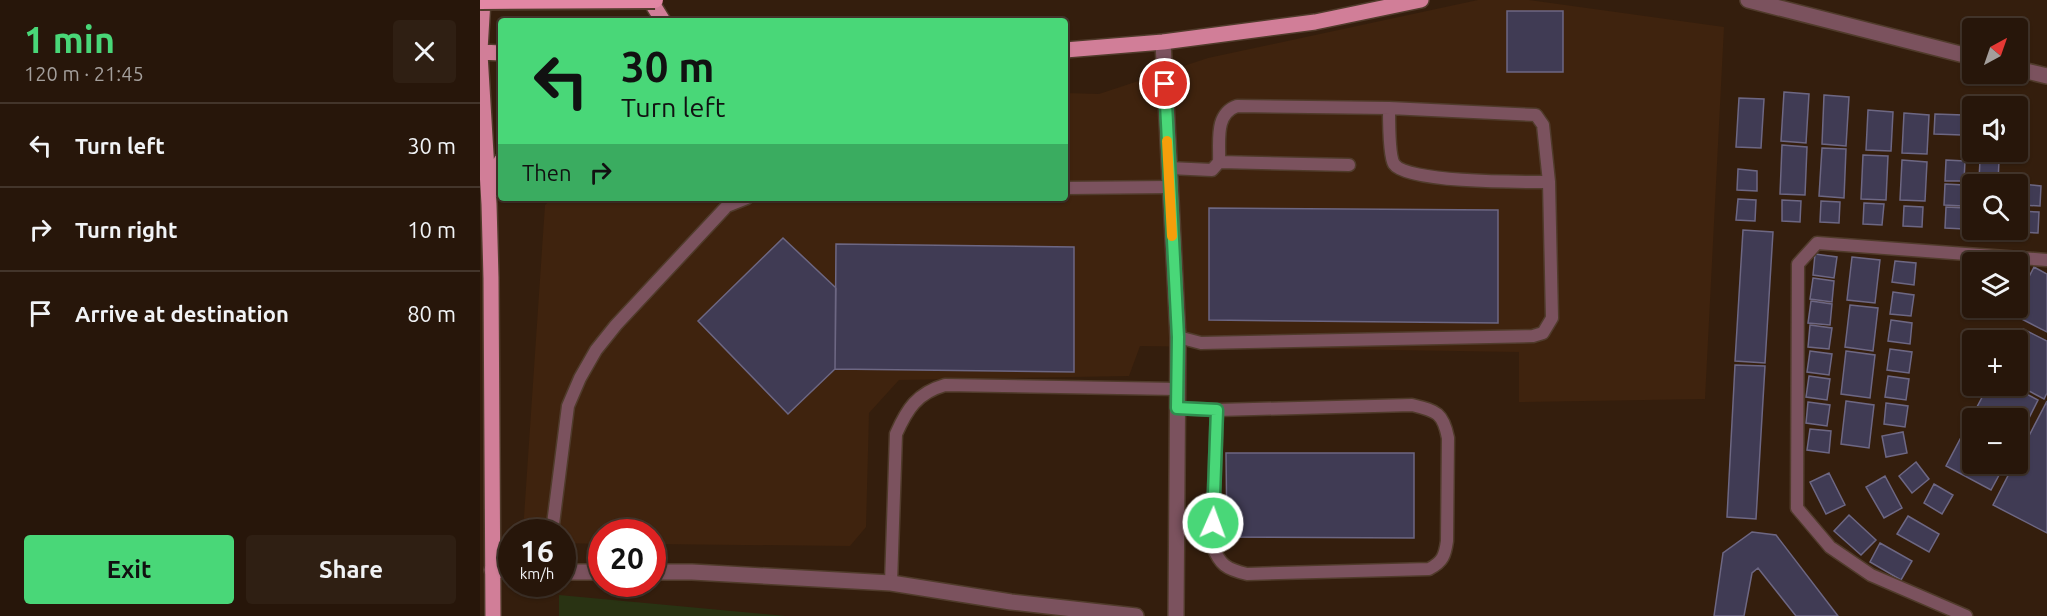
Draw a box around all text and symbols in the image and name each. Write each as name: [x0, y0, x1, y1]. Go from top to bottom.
north arrow: [1962, 18, 2028, 84]
map controls: [1962, 18, 2028, 474]
text: 1 min: [24, 19, 115, 60]
button: close: [393, 20, 456, 83]
icon: left: [522, 42, 600, 120]
text: 30 m: [621, 43, 715, 90]
pin: [1139, 58, 1190, 109]
text: 120 m · 21:45: [24, 62, 144, 85]
icon: arrive: [1148, 67, 1181, 100]
text: Turn left: [621, 92, 725, 122]
button: sound: [1962, 96, 2028, 162]
icon: left: [24, 129, 57, 162]
text: Turn left: [75, 133, 165, 158]
text: 30 m: [407, 133, 456, 158]
icon: right: [584, 156, 617, 189]
text: Then: [522, 160, 572, 185]
button: search: [1962, 174, 2028, 240]
icon: right: [24, 213, 57, 246]
text: Turn right: [75, 217, 177, 242]
text: 10 m: [407, 217, 456, 242]
button: layers: [1962, 252, 2028, 318]
icon: arrive: [24, 297, 57, 330]
text: Arrive at destination: [75, 301, 289, 326]
text: 80 m: [407, 301, 456, 326]
button: +: [1962, 330, 2028, 396]
button: −: [1962, 408, 2028, 474]
position arrow: [1181, 491, 1245, 555]
speed limit sign: 20: [588, 519, 666, 597]
text: 16: [520, 534, 554, 568]
button: Exit: [24, 535, 234, 604]
button: Share: [246, 535, 456, 604]
text: km/h: [520, 565, 554, 582]

